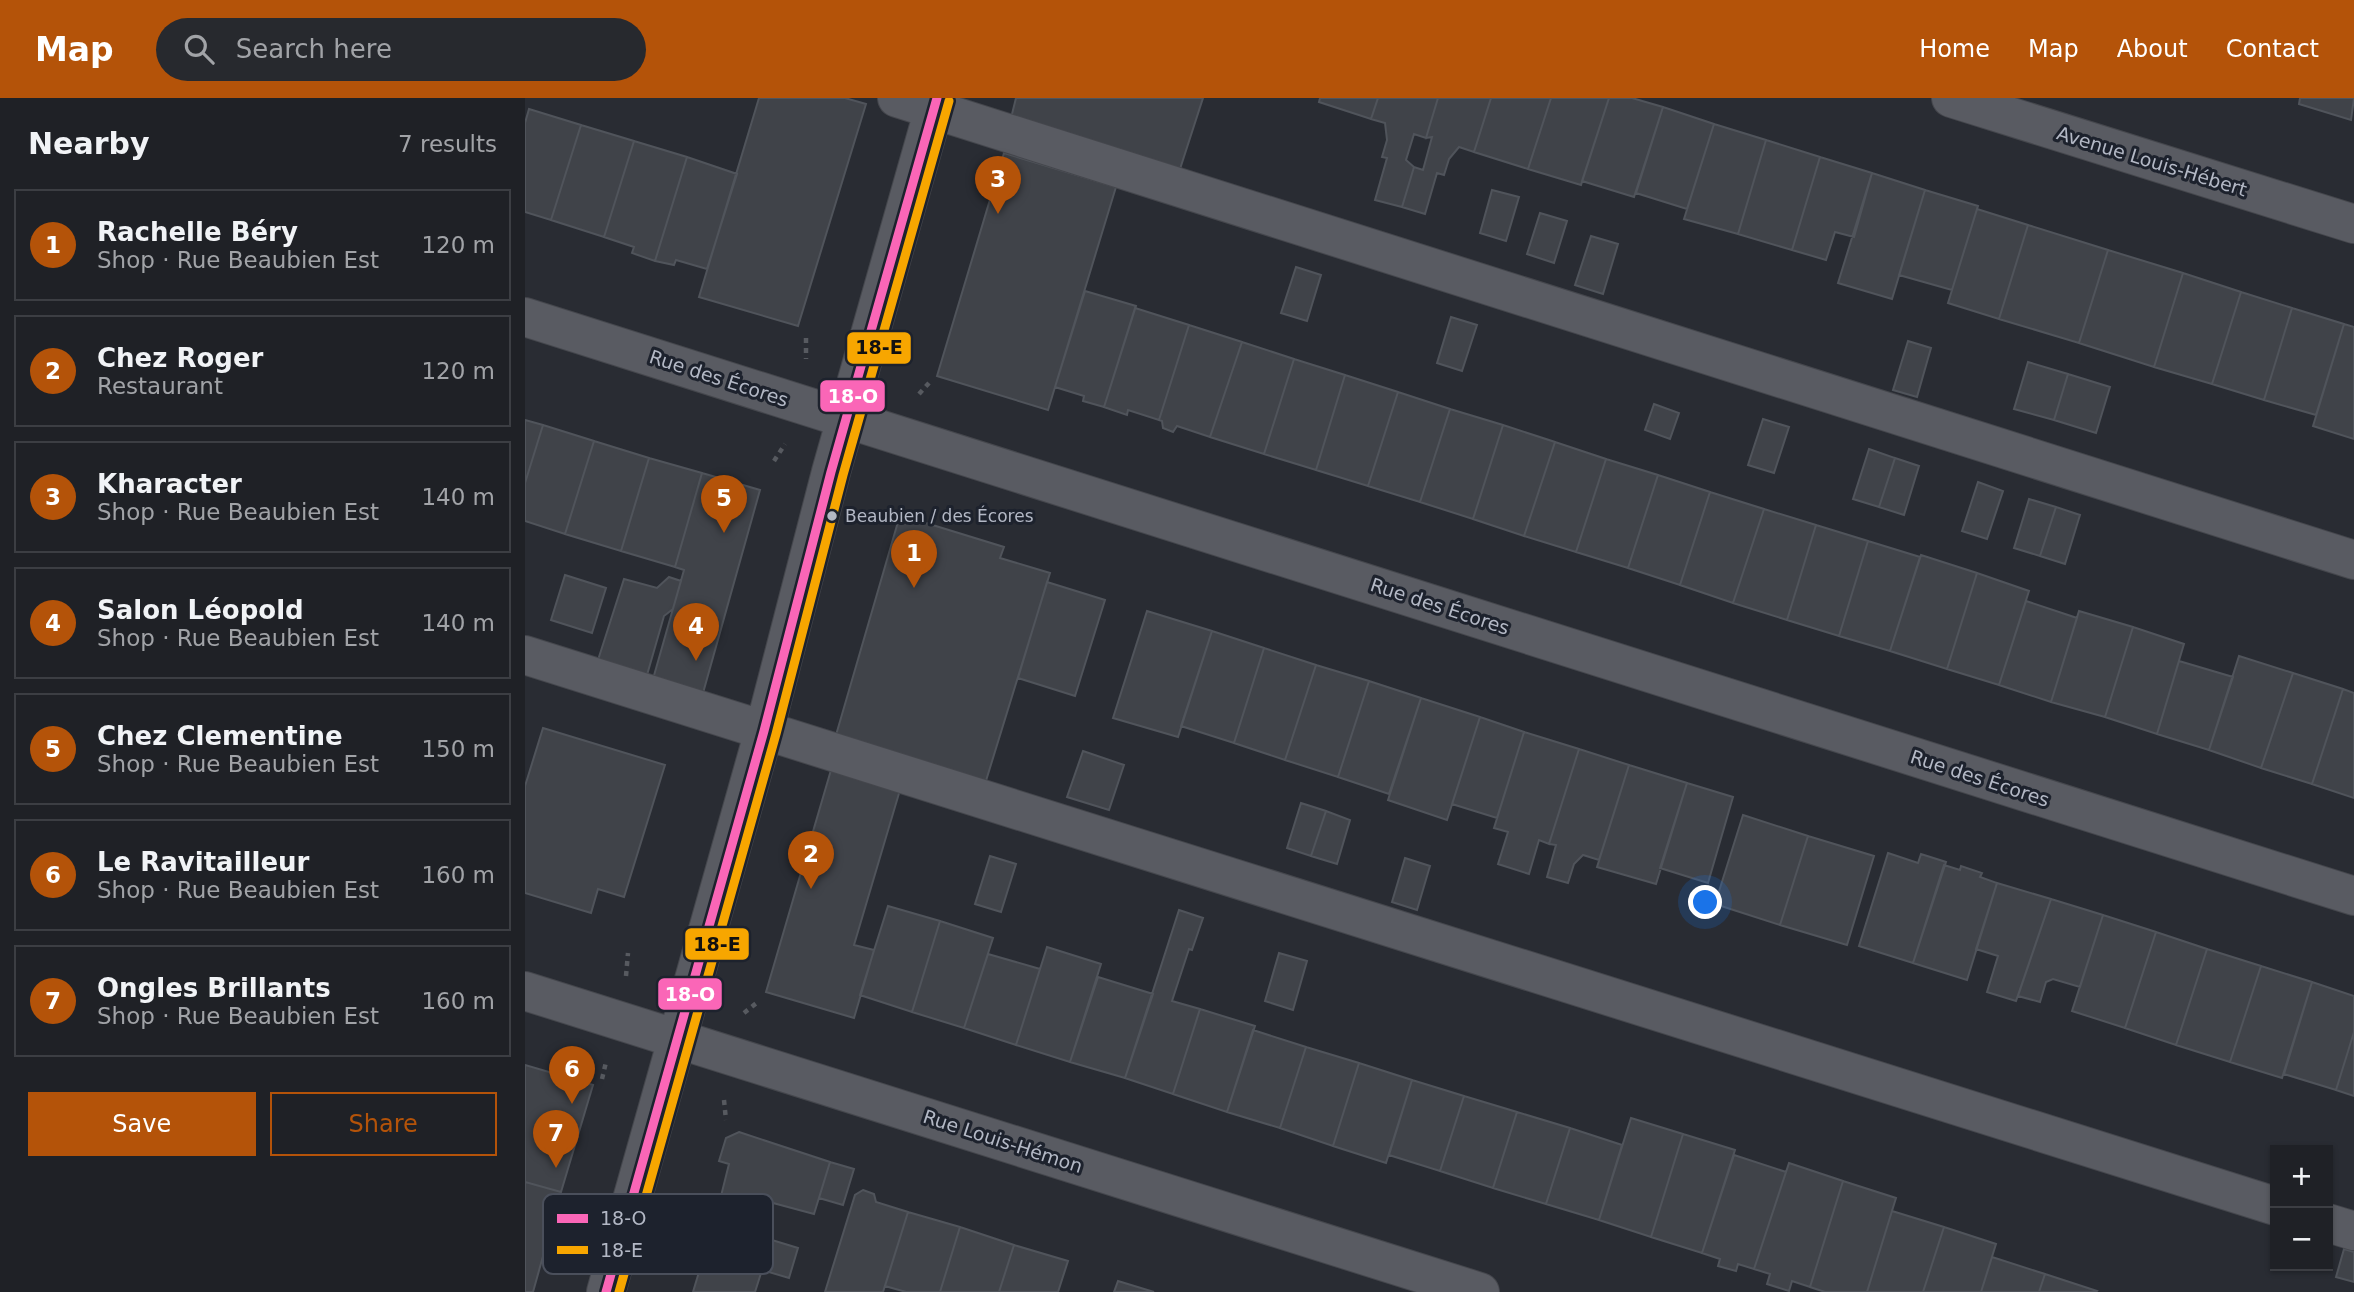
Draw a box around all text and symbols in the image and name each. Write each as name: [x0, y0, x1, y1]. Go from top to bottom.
search box: [156, 18, 646, 81]
text: Map: [35, 30, 114, 69]
icon: search: [180, 30, 218, 68]
text: Search here: [236, 34, 392, 64]
text: Home: [1919, 35, 1990, 63]
text: Map: [2028, 35, 2079, 63]
text: About: [2117, 35, 2188, 63]
text: Contact: [2226, 35, 2319, 63]
street label: Avenue Louis-Hébert: [2054, 122, 2250, 200]
text: Nearby: [28, 126, 150, 161]
text: 7 results: [398, 131, 497, 157]
pin: 3: [975, 156, 1021, 214]
text: Rachelle Béry: [97, 217, 298, 247]
text: 1: [45, 232, 61, 258]
text: 120 m: [421, 232, 495, 258]
text: Shop · Rue Beaubien Est: [97, 247, 379, 273]
line badge: 18-E: [846, 331, 912, 365]
text: 18-E: [855, 336, 903, 358]
text: Chez Roger: [97, 343, 263, 373]
street label: Rue des Écores: [647, 345, 791, 411]
text: 2: [45, 358, 61, 384]
text: 120 m: [421, 358, 495, 384]
text: Restaurant: [97, 373, 223, 399]
line badge: 18-O: [819, 379, 886, 413]
text: 18-O: [828, 385, 878, 407]
text: Kharacter: [97, 469, 242, 499]
pin: 5: [701, 475, 747, 533]
text: 3: [45, 484, 61, 510]
text: 140 m: [421, 484, 495, 510]
text: Shop · Rue Beaubien Est: [97, 499, 379, 525]
place label: Beaubien / des Écores: [845, 505, 1034, 526]
marker: Beaubien / des Écores: [825, 509, 839, 523]
pin: 1: [891, 530, 937, 588]
street label: Rue des Écores: [1368, 573, 1512, 639]
text: Salon Léopold: [97, 595, 304, 625]
pin: 4: [673, 603, 719, 661]
text: 4: [45, 610, 61, 636]
text: 140 m: [421, 610, 495, 636]
text: Shop · Rue Beaubien Est: [97, 625, 379, 651]
text: Chez Clementine: [97, 721, 343, 751]
text: 5: [45, 736, 61, 762]
text: 150 m: [421, 736, 495, 762]
street label: Rue des Écores: [1908, 745, 2052, 811]
text: Shop · Rue Beaubien Est: [97, 751, 379, 777]
pin: 2: [788, 831, 834, 889]
text: Le Ravitailleur: [97, 847, 309, 877]
text: 6: [45, 862, 61, 888]
text: 160 m: [421, 862, 495, 888]
text: Shop · Rue Beaubien Est: [97, 877, 379, 903]
your location: [1688, 885, 1722, 919]
line badge: 18-E: [684, 927, 750, 961]
text: 18-E: [693, 933, 741, 955]
text: Ongles Brillants: [97, 973, 331, 1003]
line badge: 18-O: [657, 977, 723, 1011]
text: 18-O: [665, 983, 715, 1005]
text: 7: [45, 988, 61, 1014]
text: 160 m: [421, 988, 495, 1014]
text: Shop · Rue Beaubien Est: [97, 1003, 379, 1029]
pin: 6: [549, 1046, 595, 1104]
button: Save: [28, 1092, 256, 1156]
button: Share: [270, 1092, 497, 1156]
street label: Rue Louis-Hémon: [921, 1105, 1085, 1177]
pin: 7: [533, 1110, 579, 1168]
map controls: [2270, 1145, 2333, 1271]
button: +: [2270, 1145, 2333, 1208]
legend: [543, 1194, 773, 1274]
text: 18-O: [600, 1207, 647, 1229]
button: −: [2270, 1208, 2333, 1271]
text: 18-E: [600, 1239, 643, 1261]

